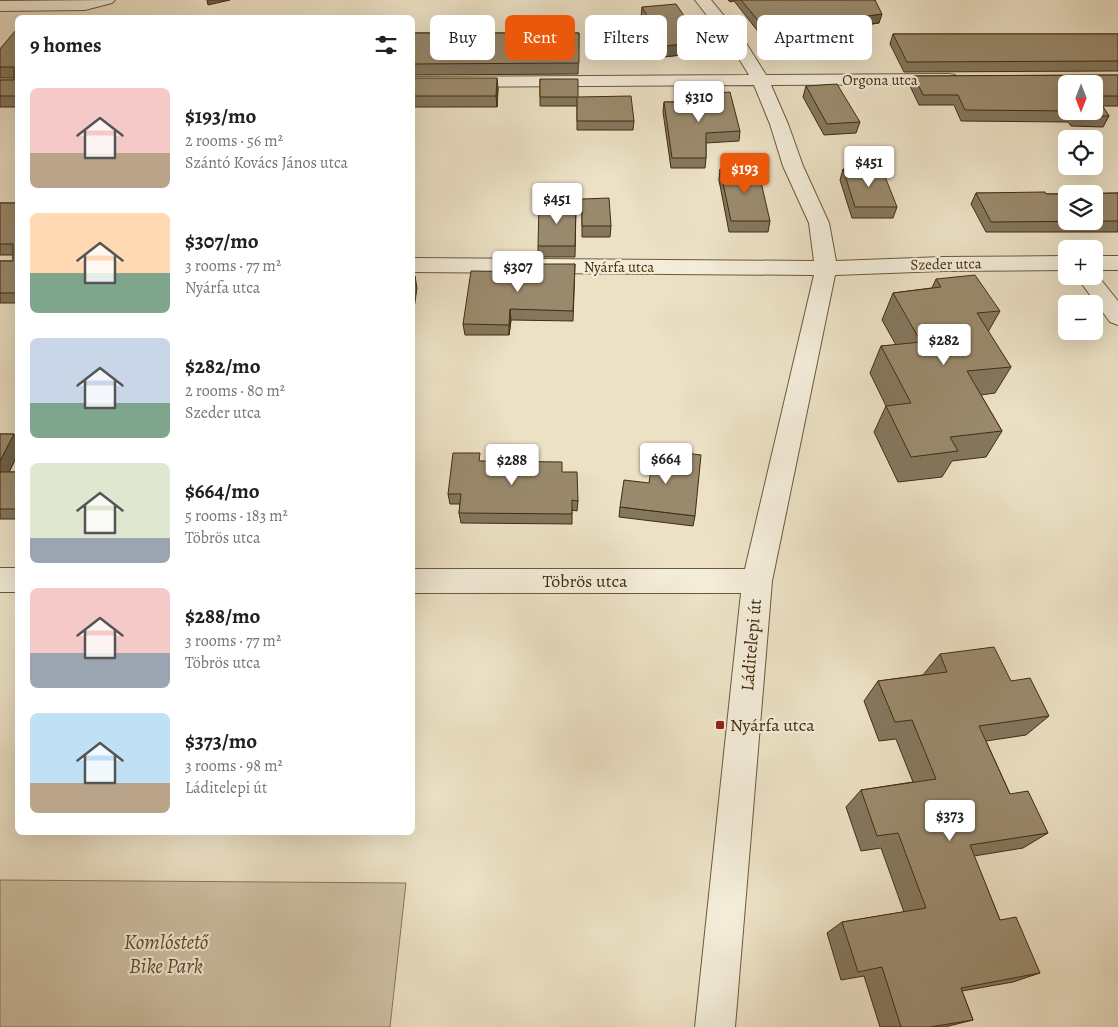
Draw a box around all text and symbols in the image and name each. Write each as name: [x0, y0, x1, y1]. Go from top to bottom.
chip: Buy: [430, 15, 495, 60]
chip: Rent: [505, 15, 575, 60]
chip: Filters: [585, 15, 667, 60]
chip: New: [677, 15, 747, 60]
chip: Apartment: [757, 15, 872, 60]
text: 9 homes: [30, 31, 101, 59]
icon: filters: [372, 31, 400, 59]
street label: Orgona utca: [842, 70, 918, 90]
north arrow: [1058, 75, 1102, 120]
map controls: [1058, 75, 1103, 340]
pin: $310: [669, 80, 729, 123]
text: $310: [685, 86, 713, 108]
text: $193/mo: [185, 102, 256, 130]
icon: home: [70, 108, 130, 168]
text: 2 rooms · 56 m²: [185, 130, 283, 152]
button: locate: [1058, 130, 1103, 175]
pin: $451: [839, 146, 899, 188]
text: $451: [855, 151, 883, 173]
text: Szántó Kovács János utca: [185, 152, 348, 174]
pin: $193: [715, 152, 775, 195]
text: $193: [731, 158, 759, 180]
pin: $451: [527, 182, 587, 225]
button: layers: [1058, 185, 1103, 230]
text: $451: [543, 188, 571, 210]
text: $307/mo: [185, 227, 259, 255]
icon: home: [70, 233, 130, 293]
button: +: [1058, 240, 1103, 285]
pin: $307: [488, 250, 548, 293]
street label: Szeder utca: [910, 253, 982, 275]
text: 3 rooms · 77 m²: [185, 255, 281, 277]
text: $307: [503, 256, 533, 278]
street label: Nyárfa utca: [584, 257, 654, 277]
text: Nyárfa utca: [185, 277, 260, 299]
button: −: [1058, 295, 1103, 340]
pin: $282: [914, 324, 974, 366]
text: $282: [929, 329, 959, 351]
text: $282/mo: [185, 352, 261, 380]
icon: home: [70, 358, 130, 418]
text: 2 rooms · 80 m²: [185, 380, 285, 402]
text: Szeder utca: [185, 402, 261, 424]
pin: $664: [636, 442, 696, 485]
pin: $288: [482, 444, 542, 486]
text: $664: [651, 448, 681, 470]
text: $288: [497, 449, 527, 471]
text: $664/mo: [185, 477, 260, 505]
icon: home: [70, 483, 130, 543]
text: 5 rooms · 183 m²: [185, 505, 288, 527]
text: Töbrös utca: [185, 527, 260, 549]
street label: Töbrös utca: [543, 569, 628, 593]
street label: Láditelepi út: [735, 598, 767, 692]
text: $288/mo: [185, 602, 260, 630]
icon: home: [70, 608, 130, 668]
text: 3 rooms · 77 m²: [185, 630, 281, 652]
text: Töbrös utca: [185, 652, 260, 674]
place label: Nyárfa utca: [730, 713, 815, 737]
marker: Nyárfa utca: [714, 719, 726, 731]
text: $373/mo: [185, 727, 257, 755]
icon: home: [70, 733, 130, 793]
text: 3 rooms · 98 m²: [185, 755, 283, 777]
text: Láditelepi út: [185, 777, 267, 799]
pin: $373: [920, 800, 980, 842]
text: $373: [936, 805, 964, 827]
park label: Komlóstető Bike Park: [124, 928, 210, 980]

